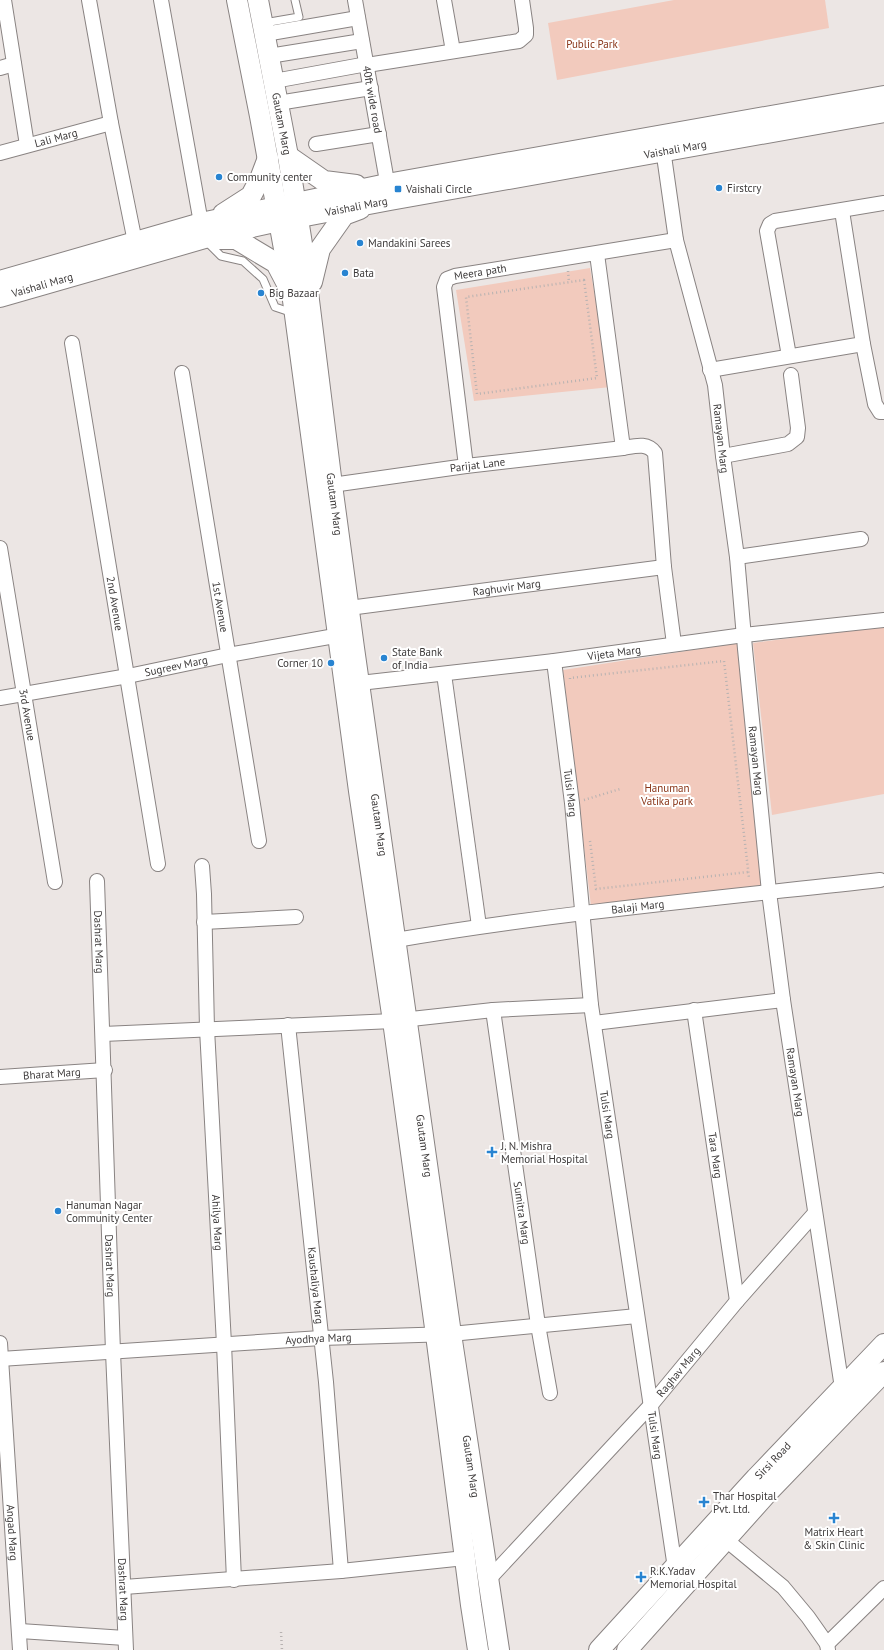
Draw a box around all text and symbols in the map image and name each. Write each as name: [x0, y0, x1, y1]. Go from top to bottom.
park label: Public Park: [566, 37, 619, 51]
street label: 40ft wide road: [360, 64, 385, 135]
street label: Gautam Marg: [269, 91, 295, 156]
street label: Lali Marg: [33, 125, 79, 150]
street label: Vaishali Marg: [642, 137, 708, 162]
place label: Community center: [227, 170, 312, 184]
marker: Community center: [214, 172, 224, 182]
place label: Firstcry: [727, 181, 762, 195]
place label: Vaishali Circle: [405, 182, 472, 196]
marker: Firstcry: [714, 183, 724, 193]
marker: Vaishali Circle: [393, 184, 403, 194]
street label: Vaishali Marg: [323, 194, 389, 219]
place label: Mandakini Sarees: [368, 236, 451, 250]
marker: Mandakini Sarees: [355, 238, 365, 248]
street label: Meera path: [453, 261, 508, 283]
place label: Bata: [353, 266, 374, 280]
marker: Bata: [340, 268, 350, 278]
street label: Vaishali Marg: [9, 269, 75, 301]
place label: Big Bazaar: [269, 286, 319, 300]
marker: Big Bazaar: [256, 288, 266, 298]
street label: Ramayan Marg: [710, 403, 732, 474]
street label: Parijat Lane: [449, 455, 506, 475]
street label: Gautam Marg: [324, 472, 346, 536]
street label: 2nd Avenue: [104, 575, 126, 632]
street label: Raghuvir Marg: [472, 576, 542, 599]
street label: 1st Avenue: [209, 580, 232, 634]
street label: Vijeta Marg: [586, 642, 642, 663]
place label: State Bank of India: [392, 645, 443, 672]
street label: Sugreev Marg: [143, 652, 209, 679]
marker: State Bank of India: [379, 653, 389, 663]
place label: Corner 10: [277, 656, 323, 670]
marker: Corner 10: [326, 658, 336, 668]
street label: 3rd Avenue: [16, 688, 39, 742]
street label: Ramayan Marg: [746, 725, 766, 796]
street label: Tulsi Marg: [561, 768, 580, 818]
park label: Hanuman Vatika park: [640, 781, 694, 808]
street label: Gautam Marg: [368, 793, 390, 857]
street label: Balaji Marg: [610, 897, 665, 917]
street label: Dashrat Marg: [91, 910, 107, 974]
street label: Ramayan Marg: [783, 1047, 808, 1118]
street label: Bharat Marg: [23, 1065, 81, 1082]
street label: Tulsi Marg: [597, 1090, 618, 1140]
street label: Gautam Marg: [413, 1114, 436, 1178]
street label: Tara Marg: [705, 1131, 726, 1179]
place label: J. N. Mishra Memorial Hospital: [500, 1139, 588, 1166]
marker: J. N. Mishra Memorial Hospital: [486, 1146, 498, 1158]
street label: Sumitra Marg: [511, 1181, 533, 1245]
street label: Ahilya Marg: [209, 1194, 226, 1251]
place label: Hanuman Nagar Community Center: [66, 1198, 153, 1225]
marker: Hanuman Nagar Community Center: [53, 1206, 63, 1216]
street label: Dashrat Marg: [102, 1234, 118, 1298]
street label: Kaushaliya Marg: [305, 1246, 327, 1325]
street label: Ayodhya Marg: [285, 1330, 352, 1347]
street label: Raghav Marg: [653, 1344, 703, 1400]
street label: Tulsi Marg: [645, 1410, 666, 1460]
street label: Gautam Marg: [459, 1434, 483, 1499]
street label: Sirsi Road: [752, 1439, 794, 1482]
place label: Thar Hospital Pvt. Ltd.: [713, 1489, 777, 1516]
marker: Thar Hospital Pvt. Ltd.: [698, 1496, 710, 1508]
street label: Angad Marg: [4, 1504, 21, 1561]
marker: Matrix Heart & Skin Clinic: [828, 1512, 840, 1524]
place label: Matrix Heart & Skin Clinic: [803, 1525, 865, 1552]
street label: Dashrat Marg: [115, 1558, 132, 1621]
place label: R.K.Yadav Memorial Hospital: [650, 1564, 737, 1591]
marker: R.K.Yadav Memorial Hospital: [635, 1571, 647, 1583]

